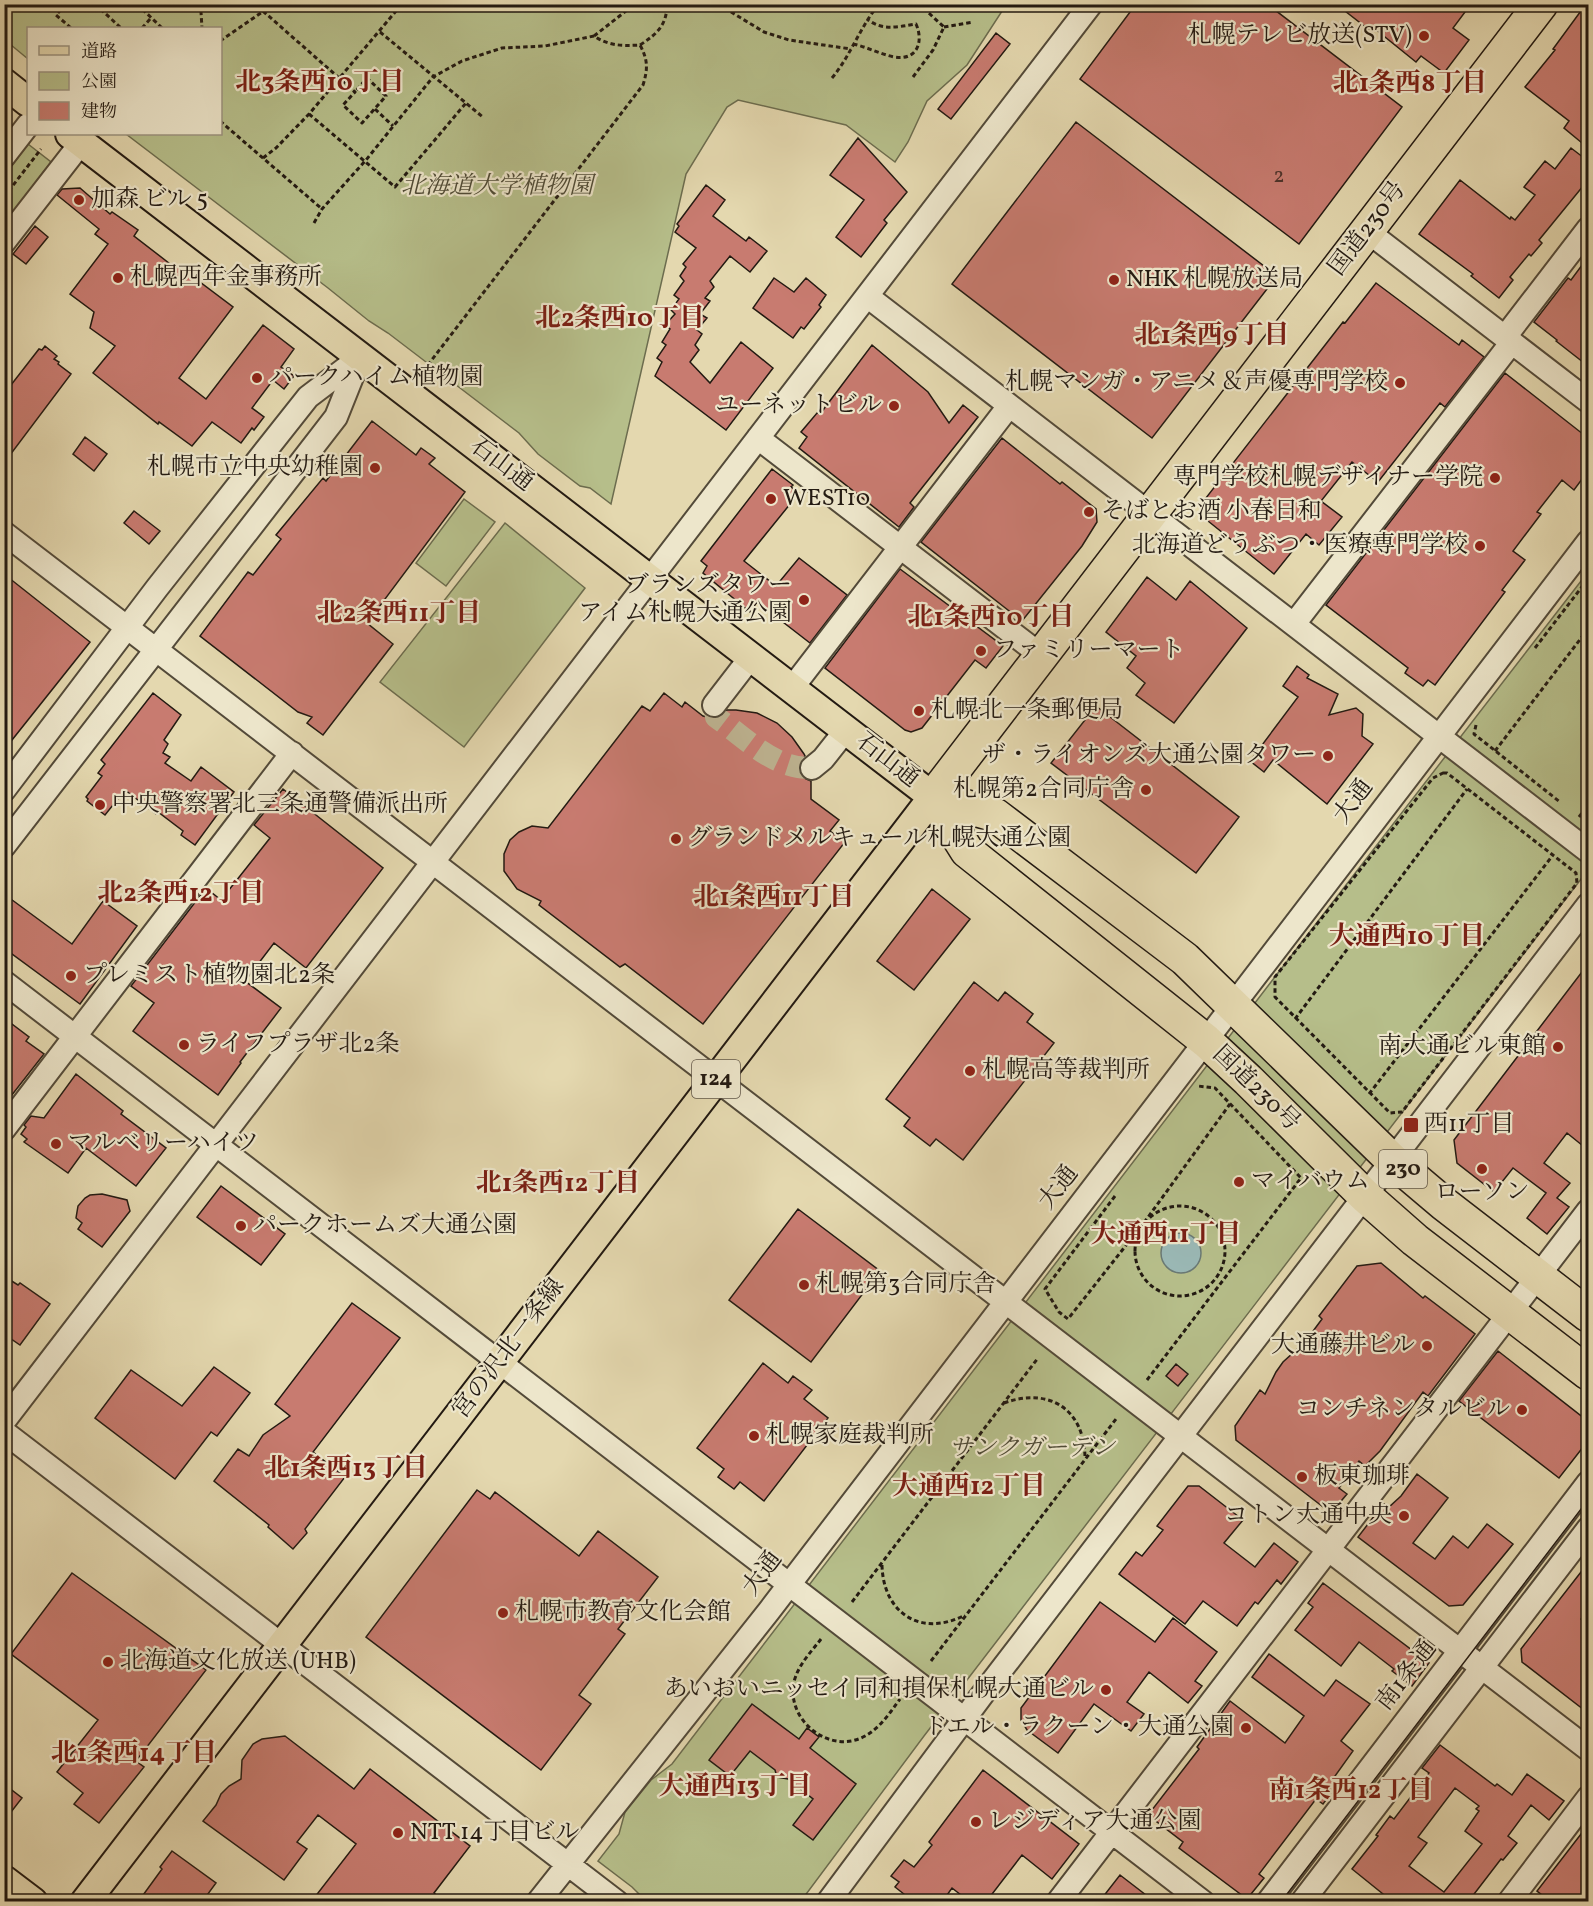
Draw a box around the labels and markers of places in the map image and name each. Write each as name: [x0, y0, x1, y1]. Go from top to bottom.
place label: 札幌テレビ放送(STV): [1188, 19, 1412, 53]
marker: 札幌テレビ放送(STV): [1417, 29, 1431, 43]
place label: 加森 ビル 5: [91, 183, 208, 217]
marker: 加森 ビル 5: [72, 193, 86, 207]
place label: 札幌西年金事務所: [130, 261, 322, 295]
place label: NHK 札幌放送局: [1126, 263, 1303, 297]
marker: 札幌西年金事務所: [111, 271, 125, 285]
marker: NHK 札幌放送局: [1107, 273, 1121, 287]
place label: パークハイム植物園: [269, 361, 484, 395]
place label: 札幌マンガ・アニメ＆声優専門学校: [1005, 366, 1388, 400]
marker: パークハイム植物園: [250, 371, 264, 385]
marker: 札幌マンガ・アニメ＆声優専門学校: [1393, 376, 1407, 390]
place label: ユーネットビル: [715, 389, 882, 423]
marker: ユーネットビル: [887, 399, 901, 413]
place label: 札幌市立中央幼稚園: [147, 451, 363, 485]
marker: 札幌市立中央幼稚園: [368, 461, 382, 475]
place label: 専門学校札幌デザイナー学院: [1173, 461, 1483, 495]
marker: 専門学校札幌デザイナー学院: [1488, 471, 1502, 485]
place label: WEST10: [783, 482, 870, 516]
marker: WEST10: [764, 492, 778, 506]
place label: そばとお酒 小春日和: [1101, 495, 1322, 529]
marker: そばとお酒 小春日和: [1082, 505, 1096, 519]
place label: 北海道どうぶつ・医療専門学校: [1132, 529, 1468, 563]
marker: 北海道どうぶつ・医療専門学校: [1473, 539, 1487, 553]
place label: ブランズタワー アイム札幌大通公園: [578, 569, 792, 631]
marker: ブランズタワー アイム札幌大通公園: [797, 593, 811, 607]
place label: ファミリーマート: [993, 634, 1185, 668]
marker: ファミリーマート: [974, 644, 988, 658]
place label: 札幌北一条郵便局: [931, 694, 1123, 728]
marker: 札幌北一条郵便局: [912, 704, 926, 718]
place label: ザ・ライオンズ大通公園タワー: [982, 739, 1316, 773]
marker: ザ・ライオンズ大通公園タワー: [1321, 749, 1335, 763]
place label: 札幌第2合同庁舎: [953, 773, 1134, 807]
marker: 札幌第2合同庁舎: [1139, 783, 1153, 797]
place label: 中央警察署北三条通警備派出所: [112, 788, 448, 822]
marker: 中央警察署北三条通警備派出所: [93, 798, 107, 812]
place label: グランドメルキュール札幌大通公園: [688, 822, 1071, 856]
marker: グランドメルキュール札幌大通公園: [669, 832, 683, 846]
place label: プレミスト植物園北2条: [83, 959, 335, 993]
marker: プレミスト植物園北2条: [64, 969, 78, 983]
place label: ライフプラザ北2条: [196, 1028, 399, 1062]
place label: 南大通ビル東館: [1378, 1030, 1546, 1064]
marker: ライフプラザ北2条: [177, 1038, 191, 1052]
marker: 南大通ビル東館: [1551, 1040, 1565, 1054]
place label: 札幌高等裁判所: [982, 1054, 1150, 1088]
marker: 札幌高等裁判所: [963, 1064, 977, 1078]
place label: 西11丁目: [1424, 1108, 1515, 1142]
marker: 西11丁目: [1402, 1116, 1420, 1134]
place label: マルベリーハイツ: [68, 1127, 259, 1161]
marker: マルベリーハイツ: [49, 1137, 63, 1151]
marker: ローソン: [1475, 1162, 1489, 1176]
place label: マイバウム: [1251, 1165, 1370, 1199]
marker: マイバウム: [1232, 1175, 1246, 1189]
place label: ローソン: [1434, 1176, 1530, 1210]
place label: パークホームズ大通公園: [253, 1209, 517, 1243]
marker: パークホームズ大通公園: [234, 1219, 248, 1233]
place label: 札幌第3合同庁舎: [816, 1268, 996, 1302]
marker: 札幌第3合同庁舎: [797, 1278, 811, 1292]
place label: 大通藤井ビル: [1271, 1329, 1415, 1363]
marker: 大通藤井ビル: [1420, 1339, 1434, 1353]
place label: コンチネンタルビル: [1296, 1393, 1510, 1427]
marker: コンチネンタルビル: [1515, 1403, 1529, 1417]
place label: 札幌家庭裁判所: [766, 1419, 934, 1453]
marker: 札幌家庭裁判所: [747, 1429, 761, 1443]
place label: 板東珈琲: [1314, 1460, 1410, 1494]
marker: 板東珈琲: [1295, 1470, 1309, 1484]
place label: コトン大通中央: [1224, 1499, 1392, 1533]
marker: コトン大通中央: [1397, 1509, 1411, 1523]
place label: 札幌市教育文化会館: [515, 1596, 731, 1630]
marker: 札幌市教育文化会館: [496, 1606, 510, 1620]
place label: 北海道文化放送 (UHB): [120, 1645, 356, 1679]
marker: 北海道文化放送 (UHB): [101, 1655, 115, 1669]
place label: あいおいニッセイ同和損保札幌大通ビル: [664, 1673, 1094, 1707]
marker: あいおいニッセイ同和損保札幌大通ビル: [1099, 1683, 1113, 1697]
place label: ドエル・ラクーン・大通公園: [923, 1711, 1234, 1745]
marker: ドエル・ラクーン・大通公園: [1239, 1721, 1253, 1735]
place label: レジディア大通公園: [988, 1805, 1201, 1839]
marker: レジディア大通公園: [969, 1815, 983, 1829]
place label: NTT 14丁目ビル: [410, 1816, 580, 1850]
marker: NTT 14丁目ビル: [391, 1826, 405, 1840]

